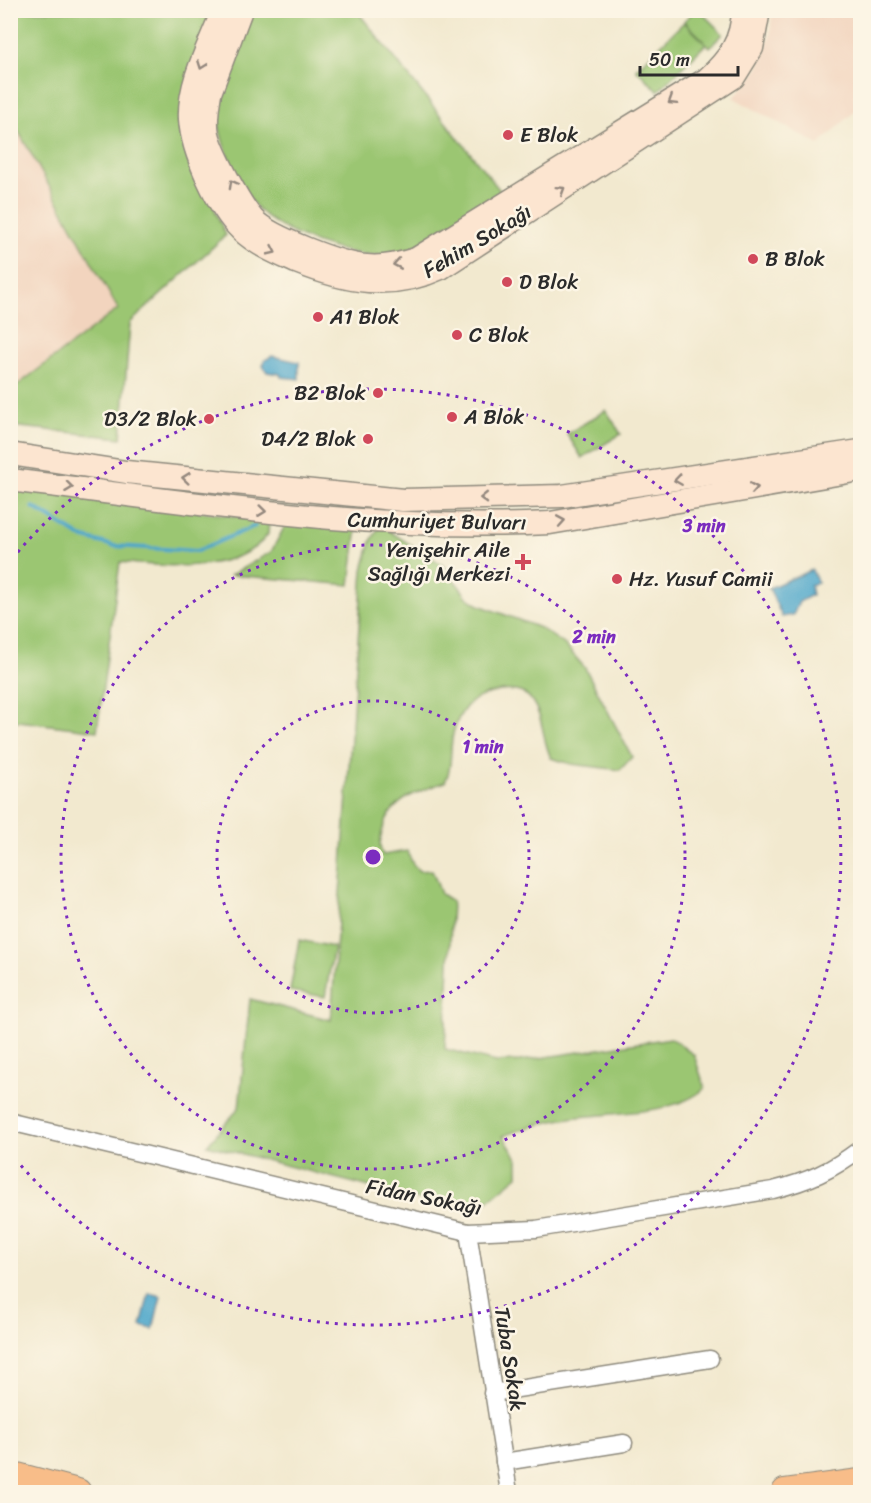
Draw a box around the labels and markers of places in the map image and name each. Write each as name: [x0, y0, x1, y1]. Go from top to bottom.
place label: E Blok: [520, 116, 578, 154]
marker: E Blok: [501, 128, 515, 142]
place label: B Blok: [765, 240, 825, 278]
marker: B Blok: [746, 252, 760, 266]
place label: D Blok: [519, 263, 578, 301]
marker: D Blok: [500, 275, 514, 289]
place label: A1 Blok: [329, 298, 399, 336]
marker: A1 Blok: [311, 310, 325, 324]
place label: C Blok: [469, 316, 529, 354]
marker: C Blok: [450, 328, 464, 342]
place label: B2 Blok: [294, 374, 366, 412]
marker: B2 Blok: [371, 386, 385, 400]
place label: A Blok: [463, 398, 524, 436]
place label: D3/2 Blok: [104, 400, 197, 438]
marker: A Blok: [445, 410, 459, 424]
marker: D3/2 Blok: [202, 412, 216, 426]
place label: D4/2 Blok: [261, 420, 356, 458]
marker: D4/2 Blok: [361, 432, 375, 446]
place label: Yenişehir Aile Sağlığı Merkezi: [368, 531, 511, 593]
marker: Yenişehir Aile Sağlığı Merkezi: [514, 553, 532, 571]
place label: Hz. Yusuf Camii: [629, 560, 774, 598]
marker: Hz. Yusuf Camii: [610, 572, 624, 586]
centre of rings: [363, 847, 383, 867]

